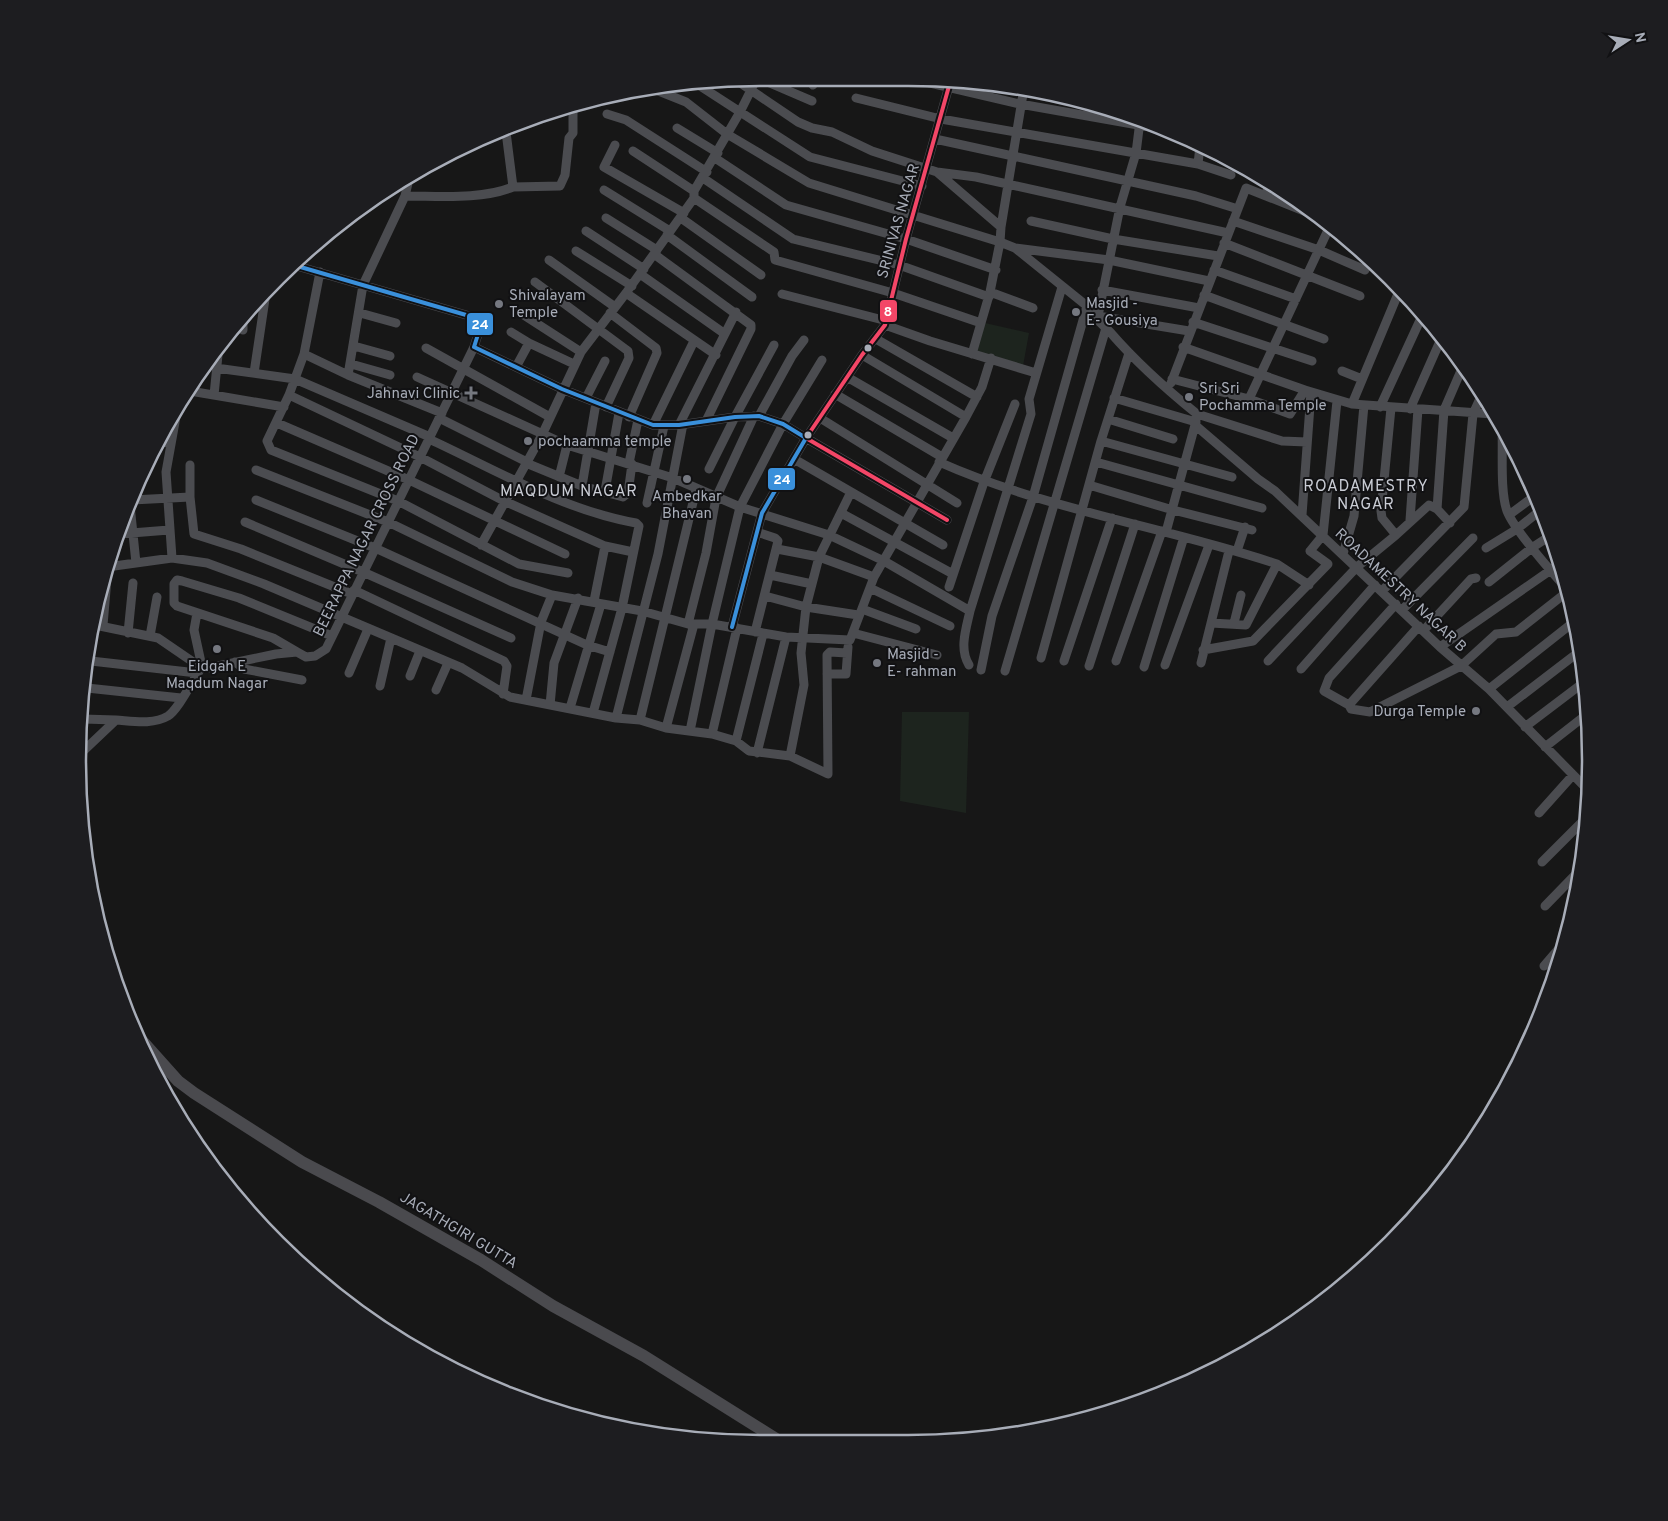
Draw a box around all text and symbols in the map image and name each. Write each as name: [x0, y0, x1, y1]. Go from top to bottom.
north arrow: [1603, 15, 1653, 65]
text: N: [1630, 31, 1649, 44]
street label: SRINIVAS NAGAR: [874, 162, 925, 281]
place label: Shivalayam Temple: [509, 287, 586, 323]
place label: Masjid - E- Gousiya: [1086, 295, 1158, 331]
marker: Shivalayam Temple: [493, 298, 505, 310]
line badge: 8: [879, 299, 898, 323]
text: 8: [884, 304, 892, 321]
marker: Masjid - E- Gousiya: [1070, 306, 1082, 318]
line badge: 24: [466, 312, 494, 336]
text: 24: [471, 317, 489, 334]
unlabelled marker: [863, 343, 873, 353]
place label: Sri Sri Pochamma Temple: [1199, 380, 1327, 416]
place label: Jahnavi Clinic: [367, 385, 460, 404]
marker: Jahnavi Clinic: [464, 386, 478, 400]
marker: Sri Sri Pochamma Temple: [1183, 391, 1195, 403]
unlabelled marker: [803, 430, 813, 440]
street label: BEERAPPA NAGAR CROSS ROAD: [310, 431, 425, 640]
place label: pochaamma temple: [538, 433, 672, 452]
marker: pochaamma temple: [522, 435, 534, 447]
line badge: 24: [767, 467, 796, 491]
text: 24: [773, 472, 791, 489]
marker: Ambedkar Bhavan: [681, 473, 693, 485]
district label: ROADAMESTRY NAGAR: [1303, 477, 1429, 515]
district label: MAQDUM NAGAR: [500, 482, 638, 502]
place label: Ambedkar Bhavan: [652, 488, 722, 524]
street label: ROADAMESTRY NAGAR B: [1330, 525, 1470, 657]
marker: Eidgah E Maqdum Nagar: [211, 643, 223, 655]
place label: Masjid - E- rahman: [887, 646, 957, 682]
marker: Masjid - E- rahman: [871, 657, 883, 669]
place label: Eidgah E Maqdum Nagar: [166, 658, 268, 694]
place label: Durga Temple: [1373, 703, 1466, 722]
marker: Durga Temple: [1470, 705, 1482, 717]
street label: JAGATHGIRI GUTTA: [396, 1189, 520, 1274]

